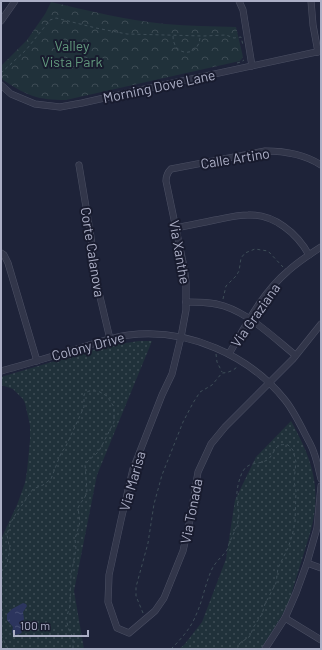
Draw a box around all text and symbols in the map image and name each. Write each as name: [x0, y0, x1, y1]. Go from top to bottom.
park label: Valley Vista Park: [41, 37, 103, 70]
street label: Morning Dove Lane: [101, 66, 217, 106]
street label: Calle Artino: [199, 144, 271, 172]
street label: Corte Calanova: [77, 206, 109, 298]
street label: Via Xanthe: [166, 219, 194, 285]
street label: Via Graziana: [227, 280, 283, 350]
street label: Colony Drive: [50, 328, 126, 364]
street label: Via Marisa: [115, 449, 149, 513]
street label: Via Tonada: [176, 477, 206, 545]
scale bar: [14, 612, 88, 638]
text: 100 m: [20, 618, 50, 632]

